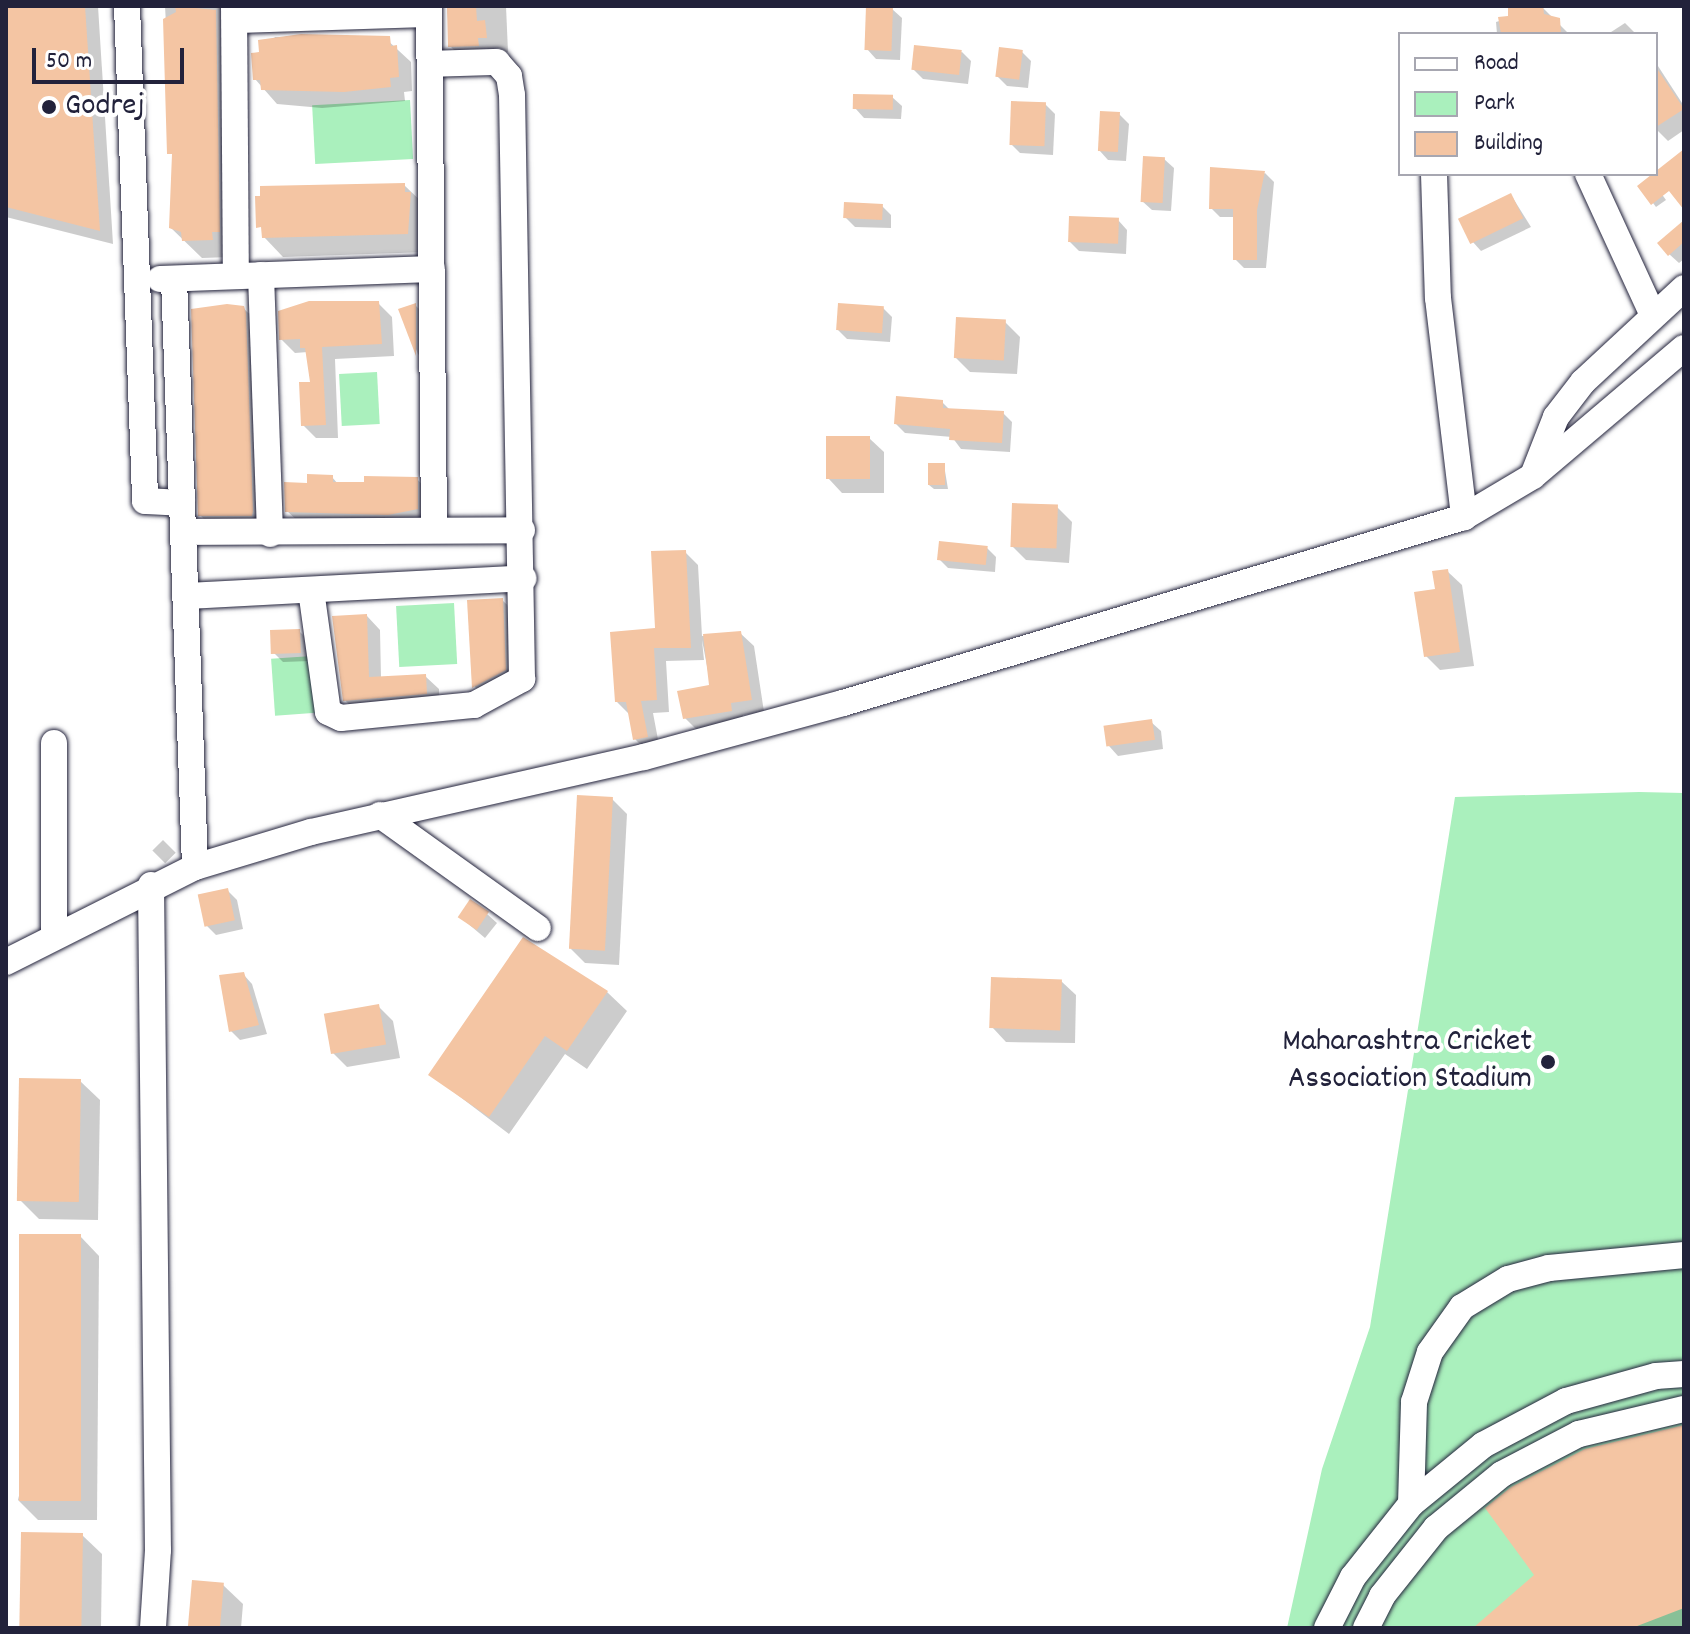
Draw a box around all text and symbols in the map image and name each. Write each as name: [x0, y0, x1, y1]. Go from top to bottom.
scale bar: [36, 32, 188, 82]
legend: [1398, 32, 1658, 176]
text: 50 m: [46, 45, 92, 79]
text: Road: [1474, 47, 1519, 81]
text: Park: [1474, 87, 1515, 121]
place label: Godrej: [65, 88, 145, 126]
marker: Godrej: [40, 98, 58, 116]
text: Building: [1474, 127, 1543, 161]
place label: Maharashtra Cricket Association Stadium: [1282, 1025, 1532, 1100]
marker: Maharashtra Cricket Association Stadium: [1539, 1053, 1557, 1071]

